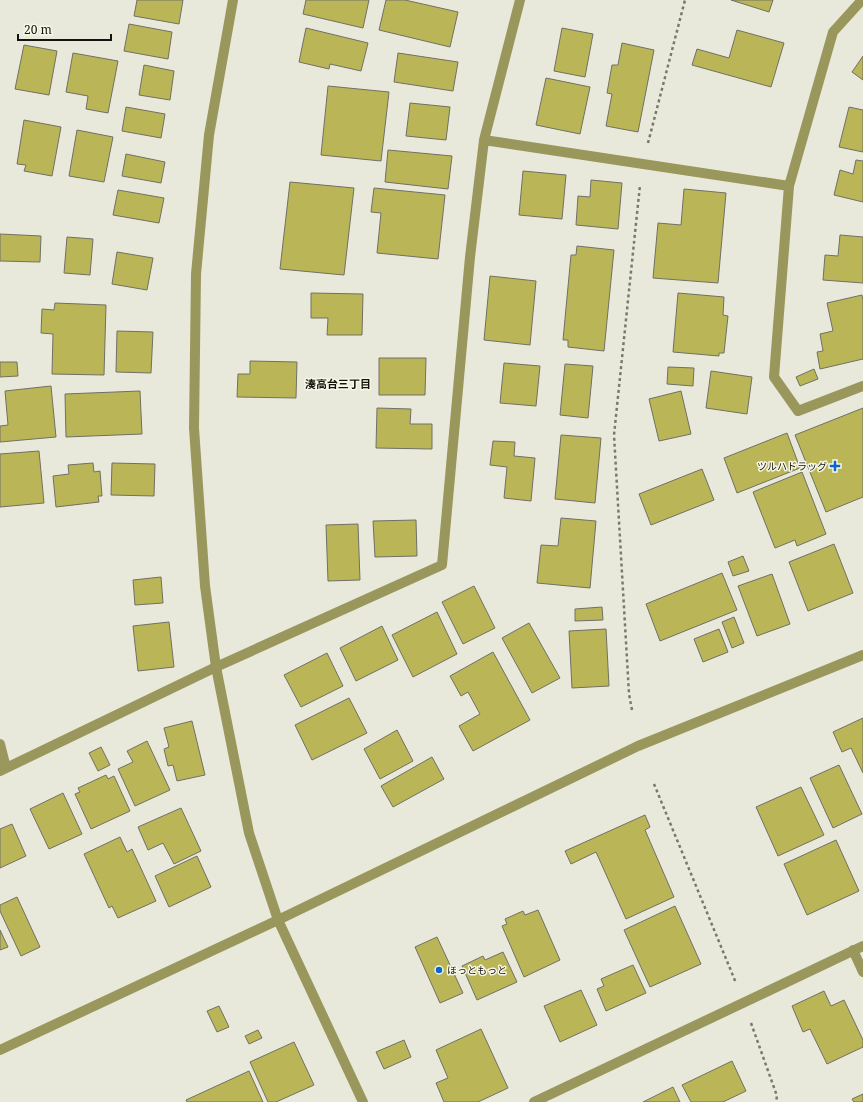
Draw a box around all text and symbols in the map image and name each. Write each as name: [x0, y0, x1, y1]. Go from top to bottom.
scale bar: [18, 16, 111, 42]
text: 20 m: [24, 21, 52, 38]
district label: 湊高台三丁目: [305, 376, 371, 391]
place label: ツルハドラッグ: [757, 459, 827, 473]
marker: ツルハドラッグ: [830, 461, 840, 471]
place label: ほっともっと: [447, 963, 507, 977]
marker: ほっともっと: [434, 965, 444, 975]

